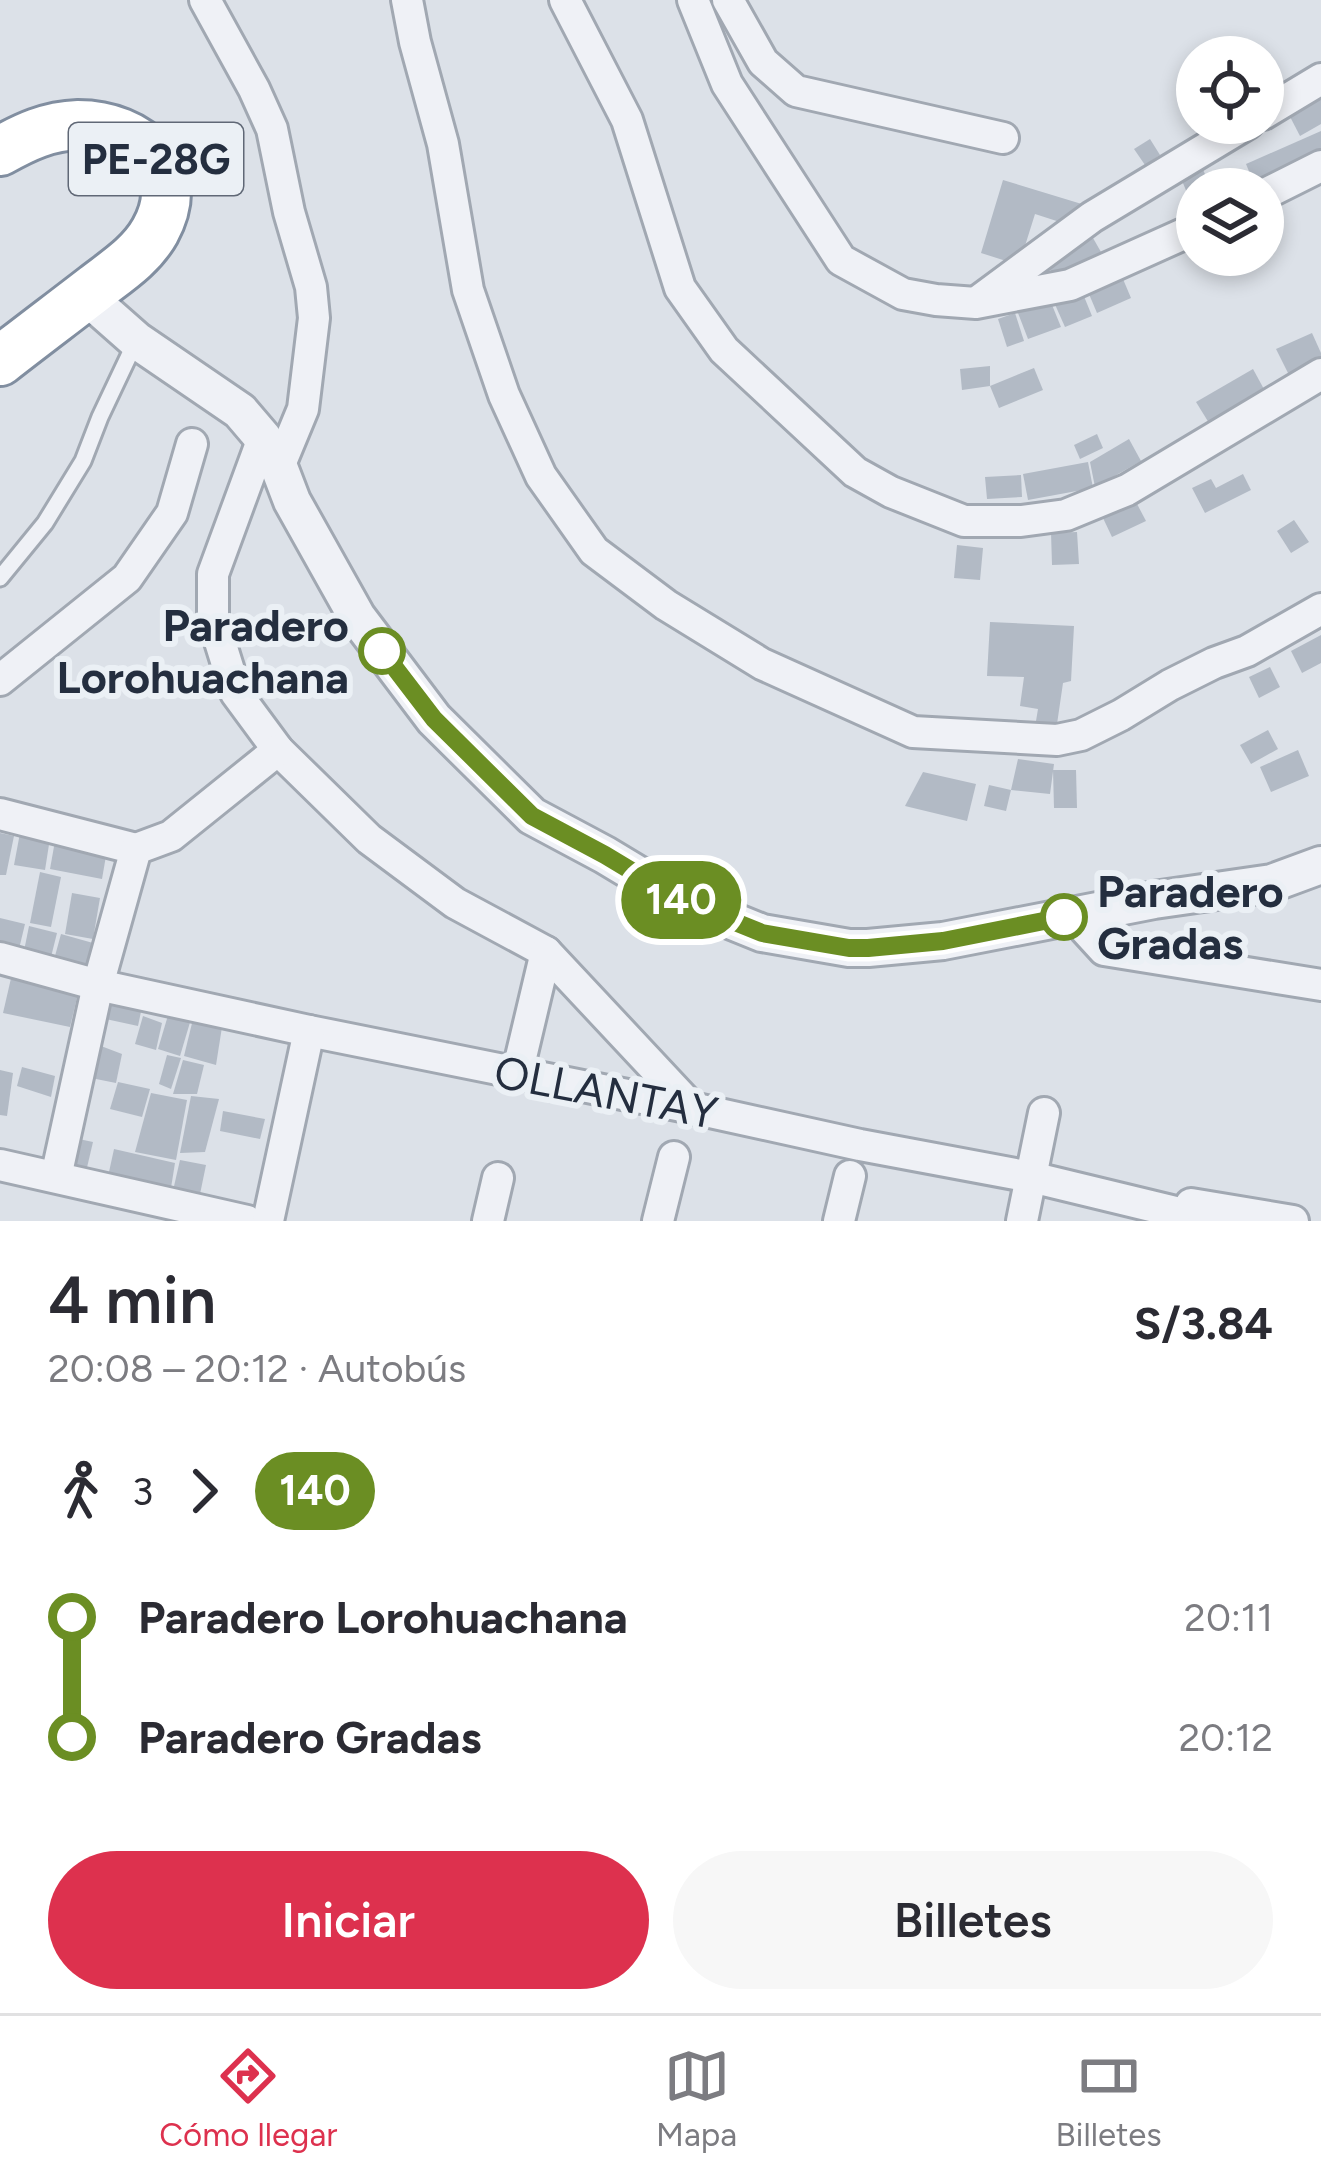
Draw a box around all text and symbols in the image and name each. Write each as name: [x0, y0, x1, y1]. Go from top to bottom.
map controls: [1176, 36, 1284, 276]
button: locate: [1176, 36, 1284, 144]
road number: PE-28G: [69, 123, 243, 195]
button: layers: [1176, 168, 1284, 276]
place label: Paradero Lorohuachana: [57, 598, 349, 704]
marker: Paradero Lorohuachana: [360, 629, 404, 673]
line badge: 140: [612, 861, 750, 939]
place label: Paradero Gradas: [1097, 864, 1284, 970]
text: 140: [645, 874, 717, 925]
marker: Paradero Gradas: [1042, 895, 1086, 939]
street label: OLLANTAY: [490, 1044, 722, 1140]
text: 4 min: [48, 1260, 216, 1340]
text: S/3.84: [1134, 1296, 1273, 1350]
text: 20:08 – 20:12 · Autobús: [48, 1345, 466, 1392]
icon: walk: [48, 1458, 114, 1524]
icon: forward: [171, 1458, 237, 1524]
text: 140: [279, 1465, 351, 1516]
text: 3: [132, 1468, 153, 1515]
text: Paradero Lorohuachana: [138, 1590, 628, 1644]
text: 20:11: [1184, 1594, 1273, 1641]
text: Paradero Gradas: [138, 1710, 482, 1764]
text: 20:12: [1178, 1714, 1273, 1761]
button: Iniciar: [48, 1851, 649, 1989]
button: Billetes: [673, 1851, 1273, 1989]
tab: Cómo llegar: [159, 2043, 337, 2154]
tab: Mapa: [656, 2043, 737, 2154]
tab: Billetes: [1056, 2043, 1162, 2154]

